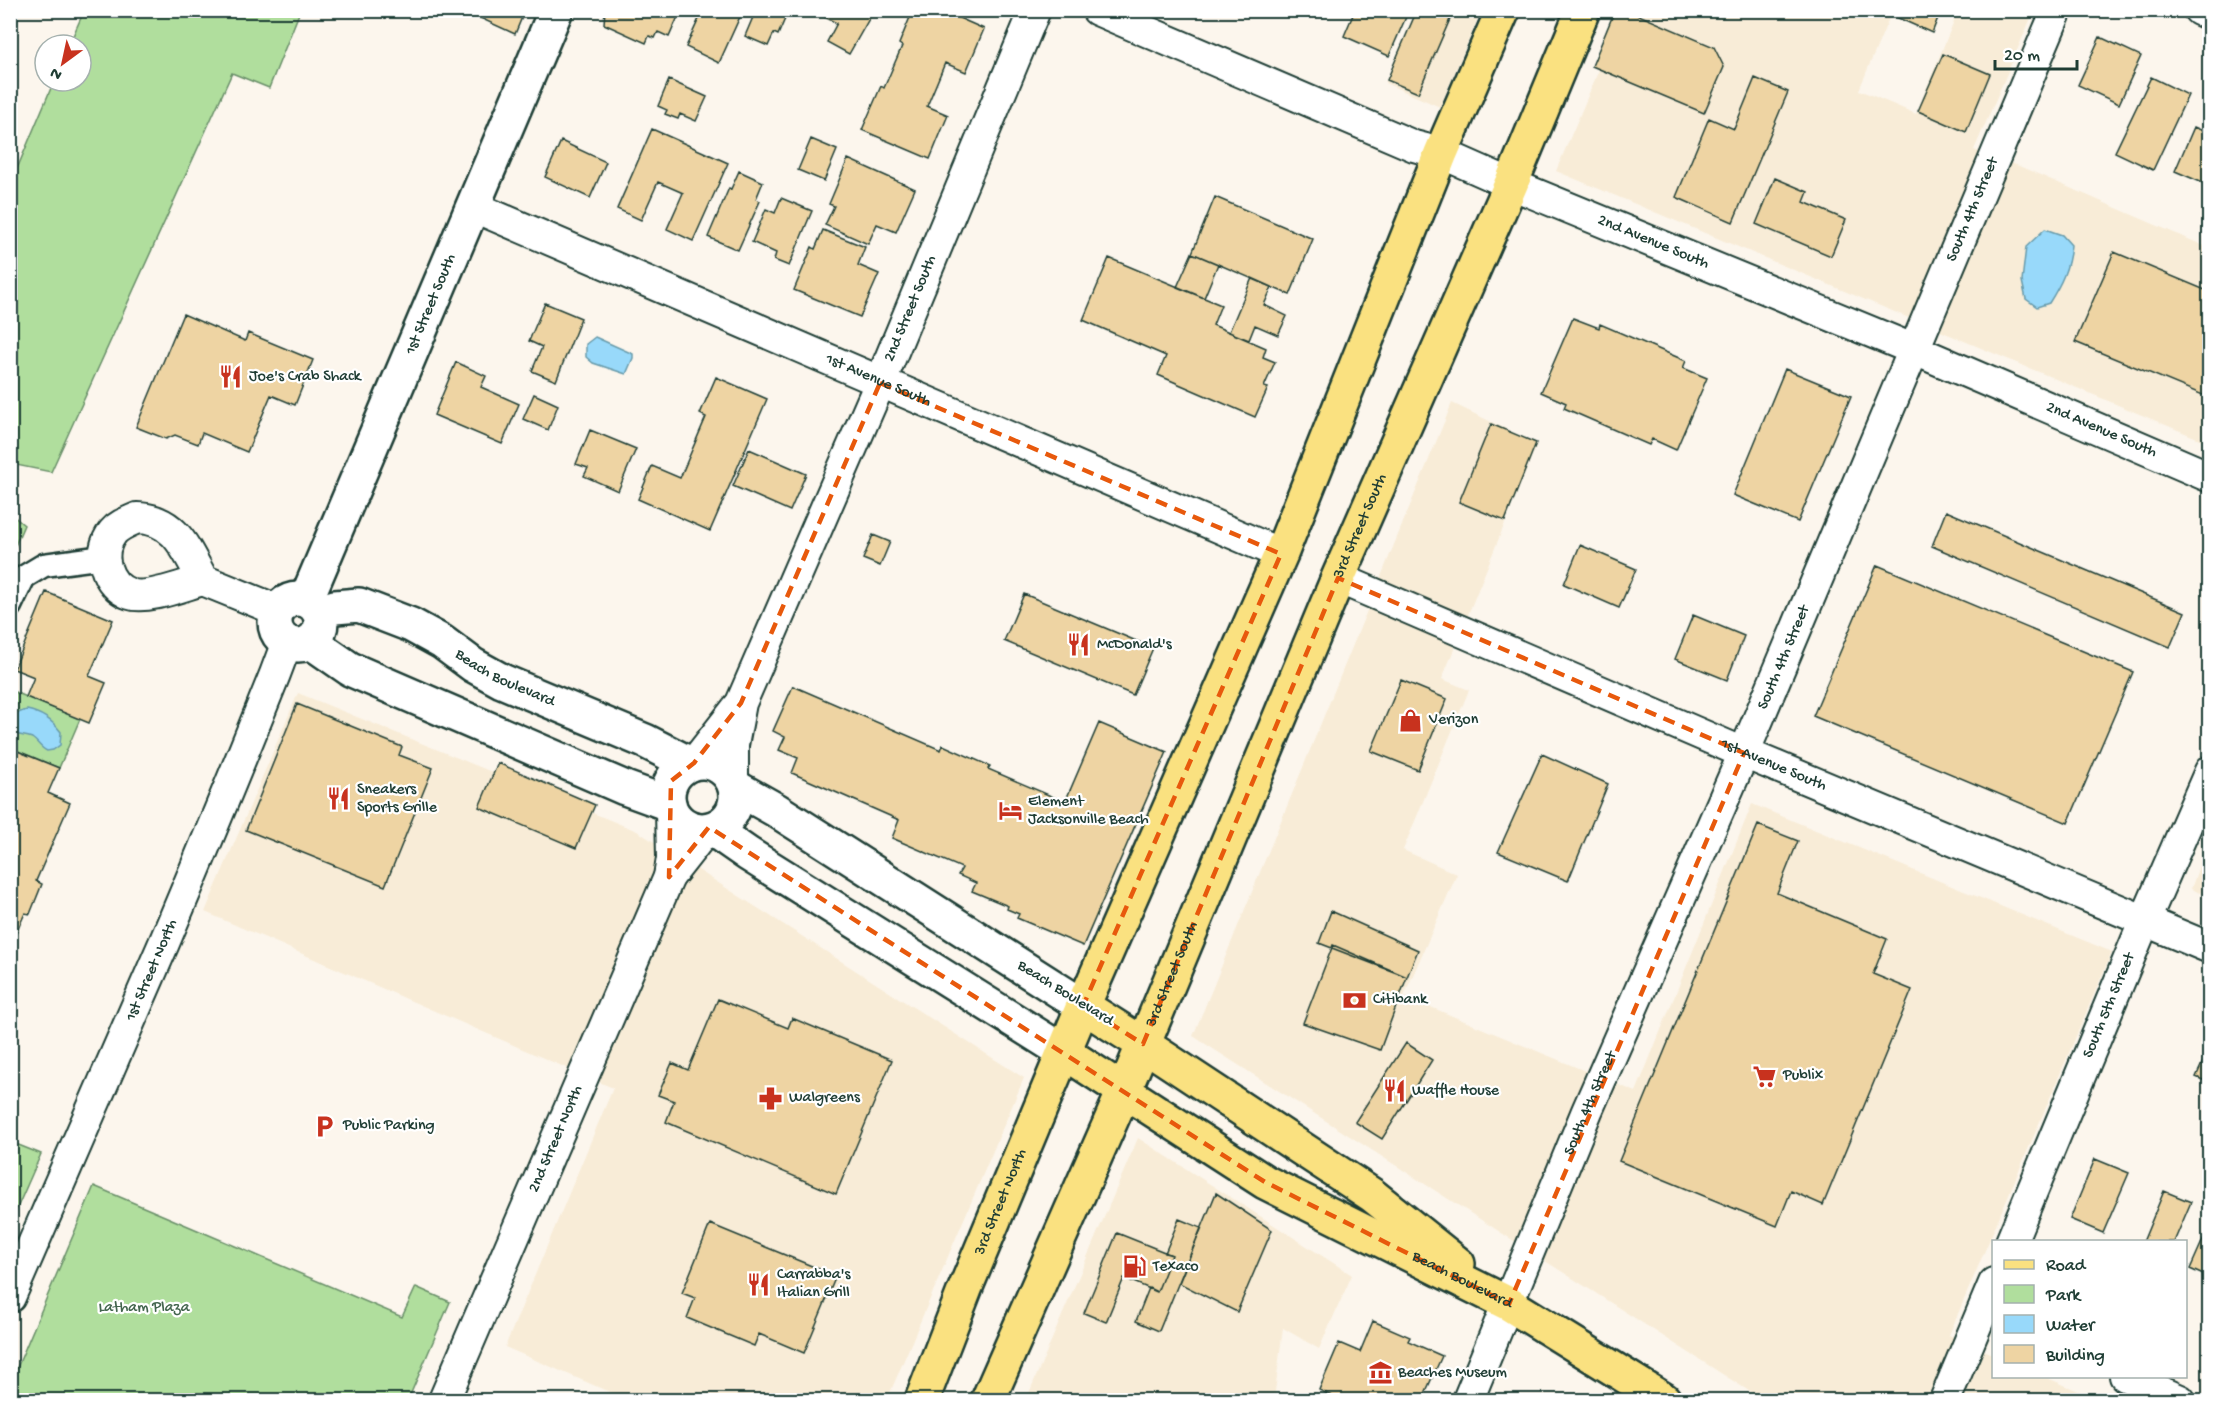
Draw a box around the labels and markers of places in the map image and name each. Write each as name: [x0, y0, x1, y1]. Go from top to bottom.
restaurant icon: Joe's Crab Shack: [218, 364, 244, 390]
place label: Joe's Crab Shack: [249, 368, 363, 387]
restaurant icon: McDonald's: [1066, 632, 1092, 658]
place label: McDonald's: [1097, 636, 1173, 655]
shop icon: Verizon: [1398, 707, 1424, 733]
place label: Verizon: [1428, 711, 1479, 730]
place label: Sneakers Sports Grille: [357, 781, 438, 818]
restaurant icon: Sneakers Sports Grille: [326, 786, 352, 812]
place label: Element Jacksonville Beach: [1028, 793, 1149, 830]
hotel icon: Element Jacksonville Beach: [997, 798, 1023, 824]
bank icon: Citibank: [1342, 987, 1368, 1013]
place label: Citibank: [1373, 991, 1429, 1010]
supermarket icon: Publix: [1752, 1063, 1778, 1089]
place label: Publix: [1782, 1067, 1824, 1086]
restaurant icon: Waffle House: [1381, 1078, 1407, 1104]
place label: Waffle House: [1412, 1082, 1500, 1101]
pharmacy icon: Walgreens: [758, 1085, 784, 1111]
place label: Walgreens: [789, 1089, 861, 1108]
parking icon: Public Parking: [312, 1113, 338, 1139]
place label: Public Parking: [342, 1117, 435, 1136]
fuel station icon: Texaco: [1122, 1254, 1148, 1280]
place label: Texaco: [1152, 1258, 1198, 1277]
place label: Carrabba's Italian Grill: [777, 1266, 852, 1303]
restaurant icon: Carrabba's Italian Grill: [746, 1271, 772, 1297]
museum icon: Beaches Museum: [1367, 1360, 1393, 1386]
place label: Beaches Museum: [1397, 1364, 1508, 1383]

